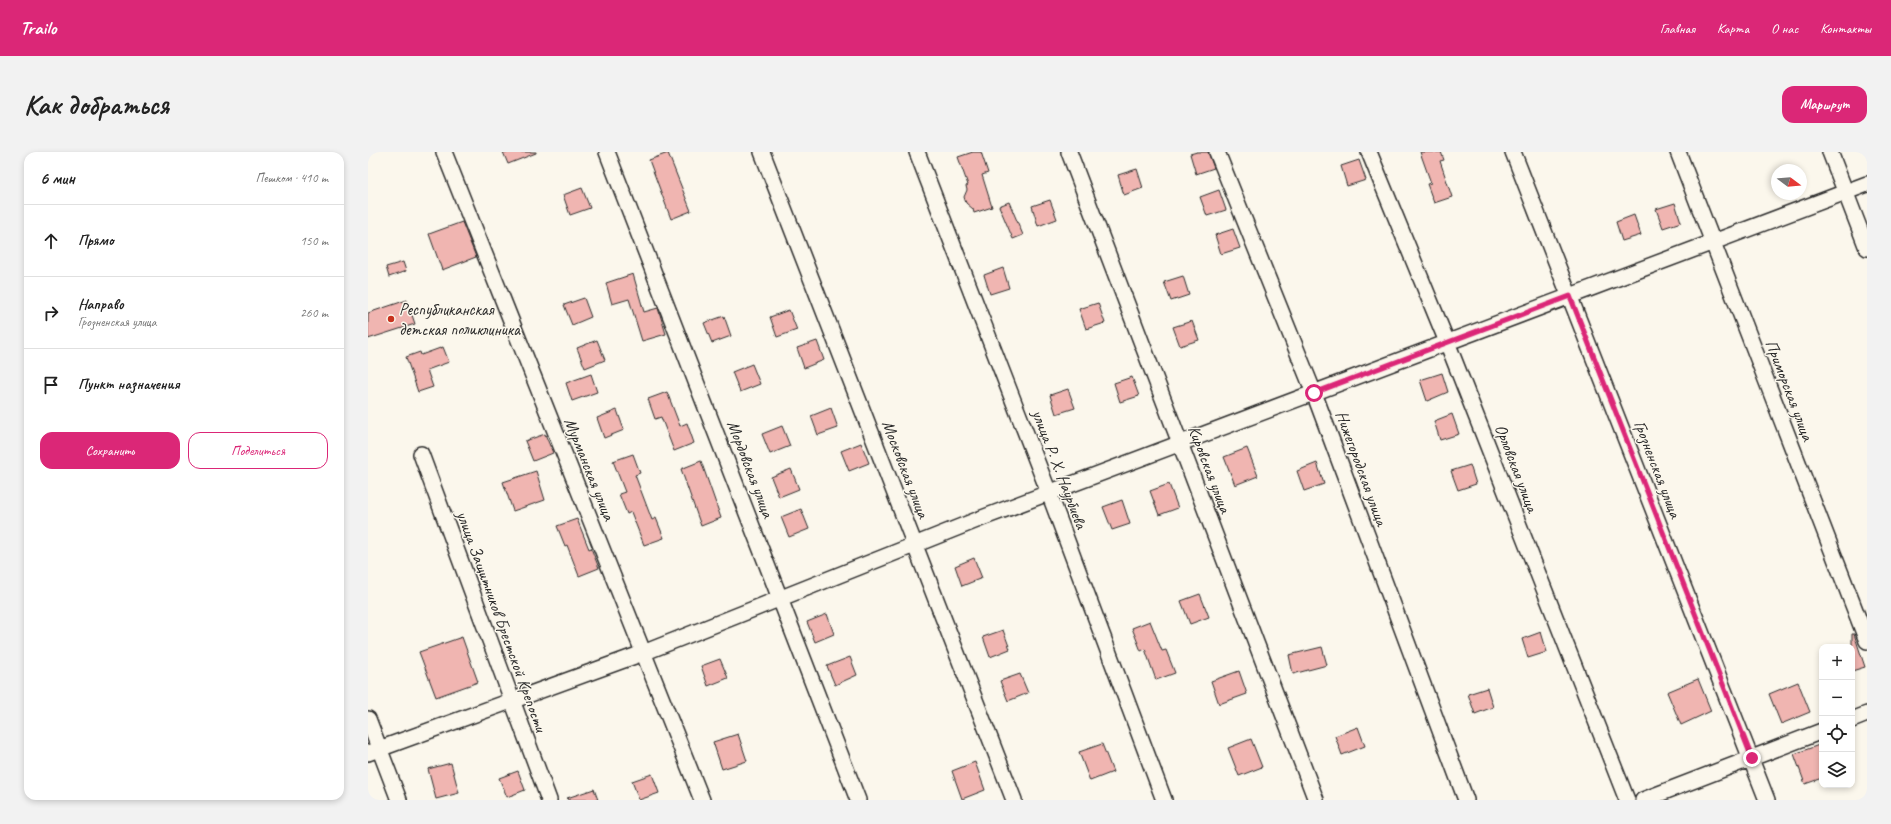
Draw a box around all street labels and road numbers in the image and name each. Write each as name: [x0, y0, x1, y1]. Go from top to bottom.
street label: Приморская улица: [1761, 337, 1819, 445]
street label: улица Р. Х. Наурбиева: [1027, 406, 1092, 533]
street label: Нижегородская улица: [1331, 408, 1393, 530]
street label: Мурманская улица: [559, 415, 620, 525]
street label: Московская улица: [877, 417, 934, 522]
street label: Грозненская улица: [1628, 417, 1686, 523]
street label: Мордовская улица: [722, 418, 779, 522]
street label: Орловская улица: [1490, 421, 1544, 517]
street label: Кировская улица: [1183, 422, 1236, 517]
street label: улица Защитников Брестской Крепости: [451, 507, 552, 736]

